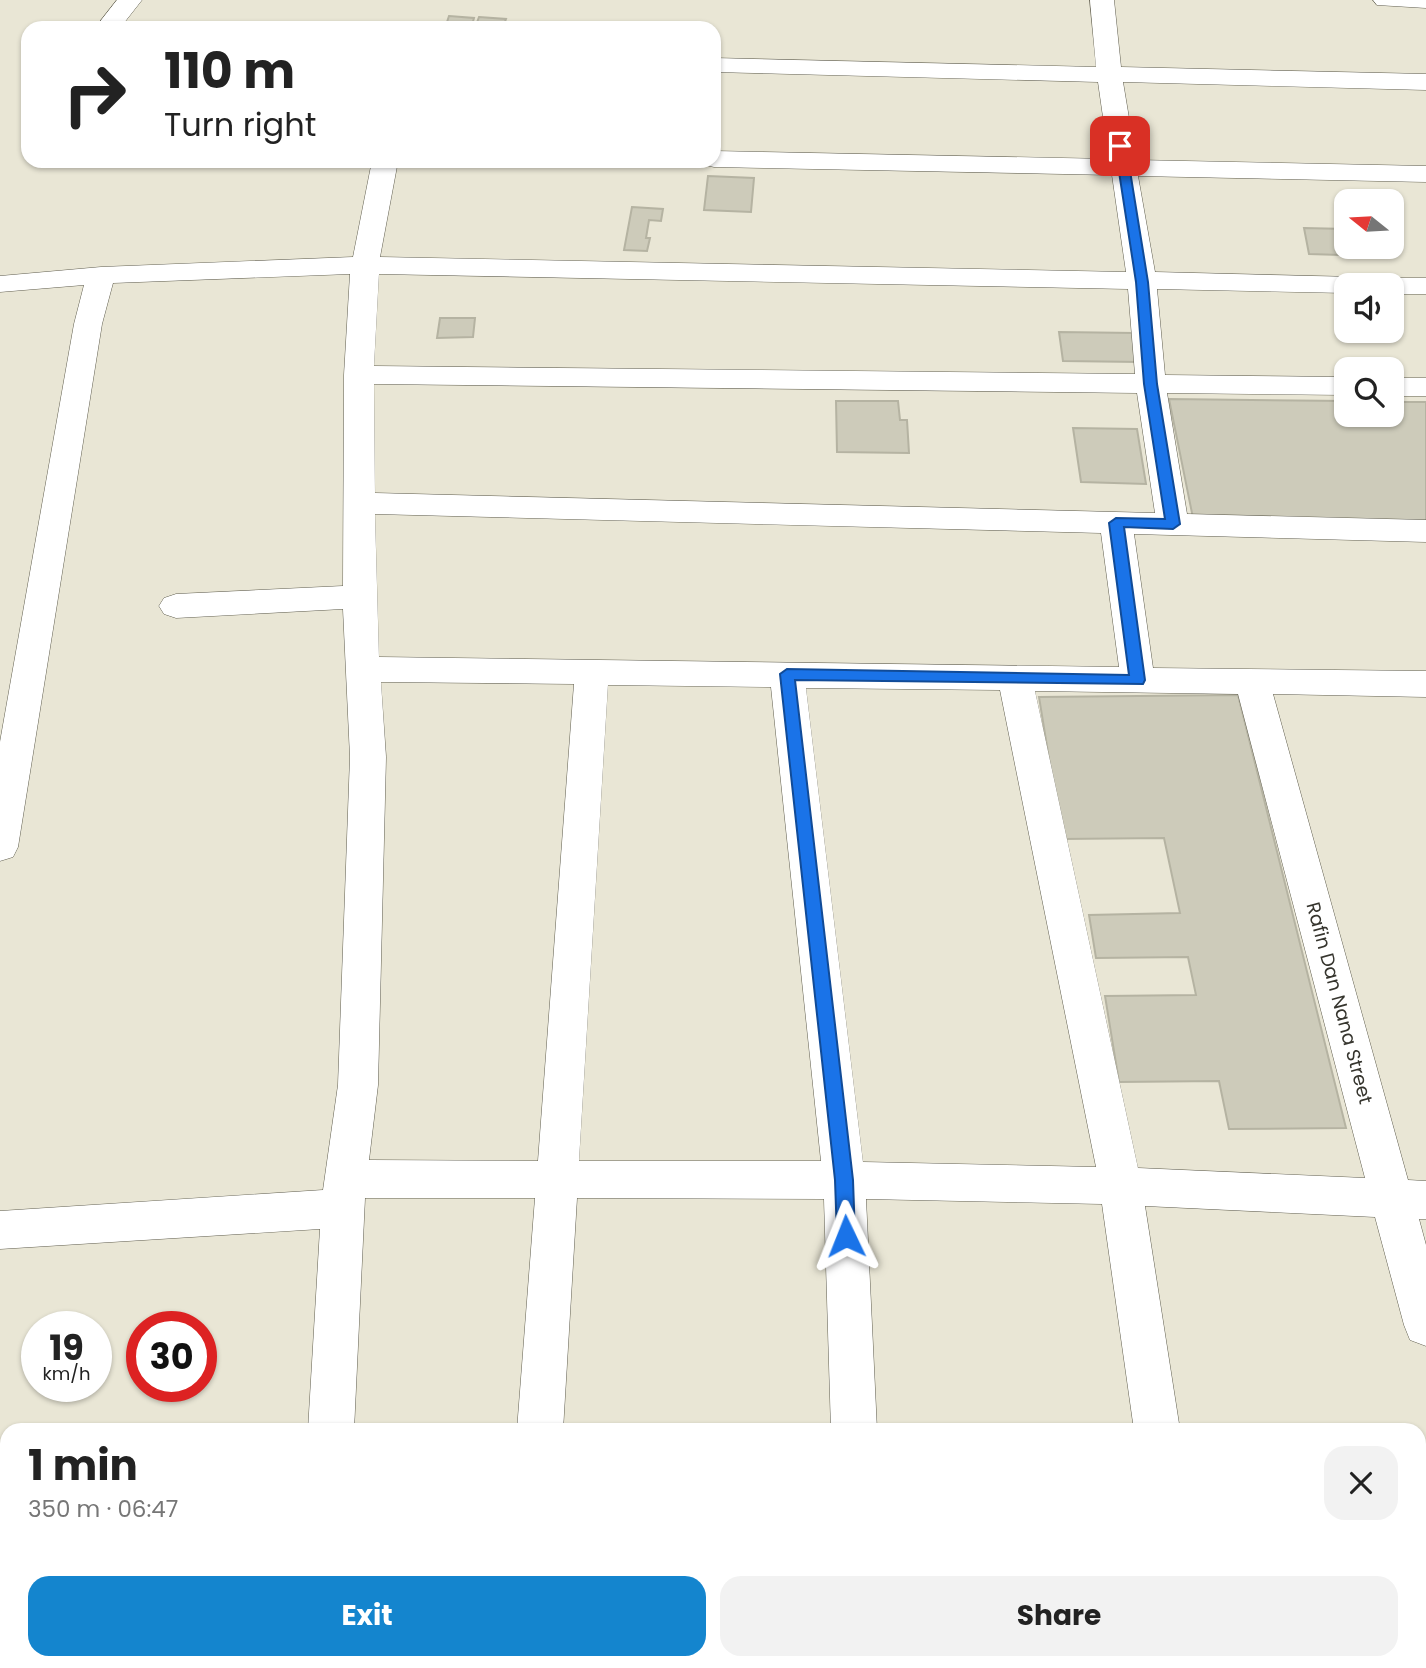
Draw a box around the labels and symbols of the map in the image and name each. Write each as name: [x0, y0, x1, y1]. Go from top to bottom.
pin: [1090, 116, 1150, 176]
north arrow: [1334, 189, 1404, 259]
street label: Rafin Dan Nana Street: [1300, 899, 1379, 1107]
position arrow: [809, 1199, 883, 1273]
speed limit sign: 30: [126, 1311, 217, 1402]

